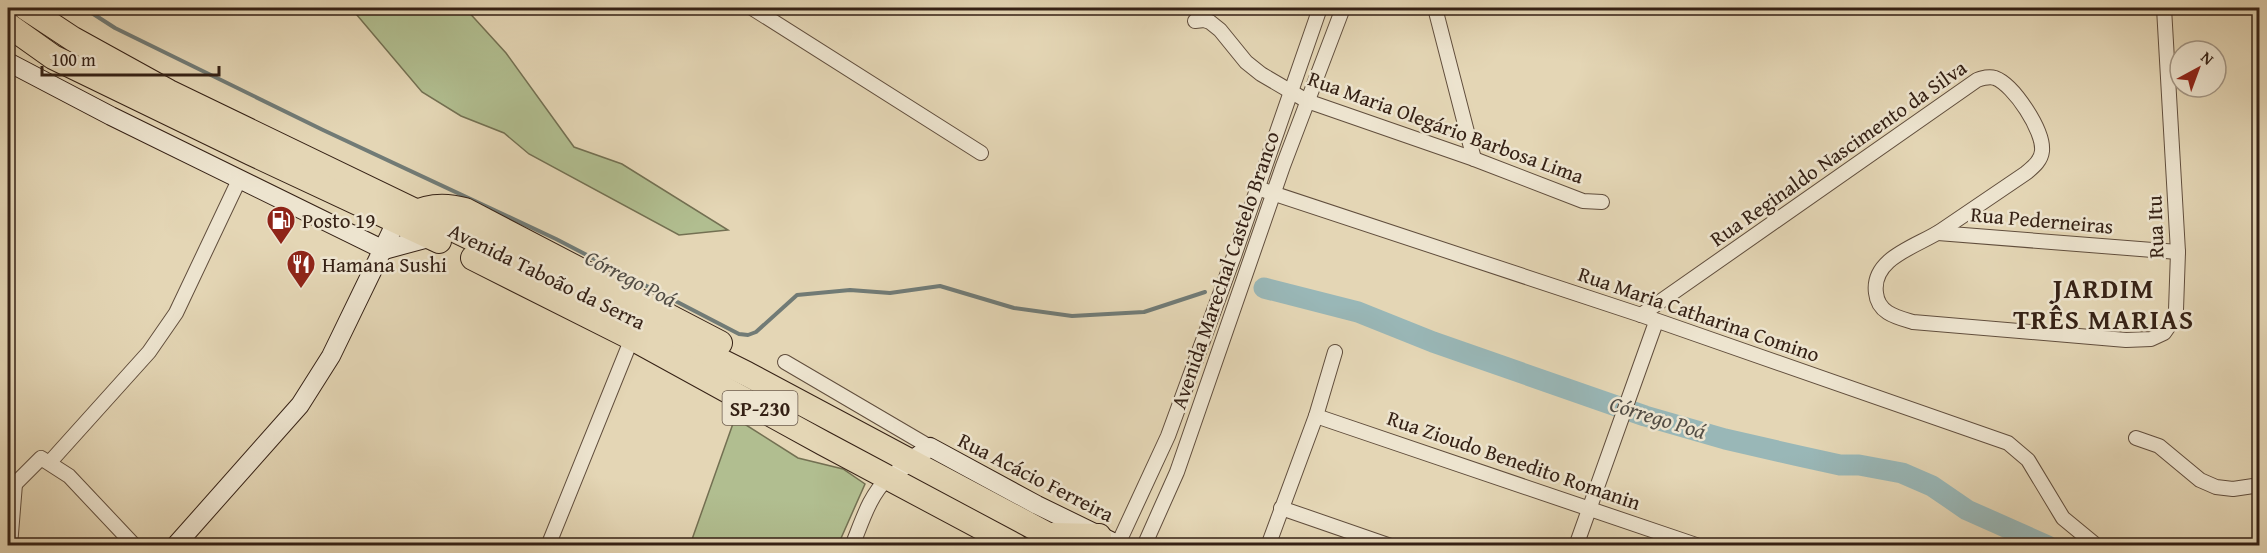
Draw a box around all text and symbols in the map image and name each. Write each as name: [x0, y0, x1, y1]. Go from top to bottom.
scale bar: [42, 39, 219, 77]
north arrow: [2168, 39, 2228, 99]
text: N: [2196, 45, 2220, 70]
text: 100 m: [51, 46, 96, 73]
street label: Rua Reginaldo Nascimento da Silva: [1703, 52, 1973, 254]
street label: Rua Maria Olegário Barbosa Lima: [1304, 63, 1588, 191]
street label: Avenida Marechal Castelo Branco: [1163, 127, 1287, 413]
street label: Rua Itu: [2138, 194, 2172, 259]
street label: Rua Pederneiras: [1969, 198, 2115, 242]
fuel station icon: Posto 19: [265, 204, 297, 246]
place label: Posto 19: [302, 205, 375, 236]
street label: Avenida Taboão da Serra: [443, 215, 651, 337]
water label: Córrego Poá: [580, 241, 682, 315]
restaurant icon: Hamana Sushi: [285, 248, 317, 290]
place label: Hamana Sushi: [322, 249, 447, 280]
street label: Rua Maria Catharina Comino: [1574, 258, 1824, 370]
district label: JARDIM TRÊS MARIAS: [2013, 268, 2195, 339]
water label: Córrego Poá: [1606, 387, 1710, 447]
road number: SP-230: [722, 391, 798, 425]
street label: Rua Zioudo Benedito Romanin: [1383, 402, 1645, 518]
street label: Rua Acácio Ferreira: [953, 424, 1119, 530]

